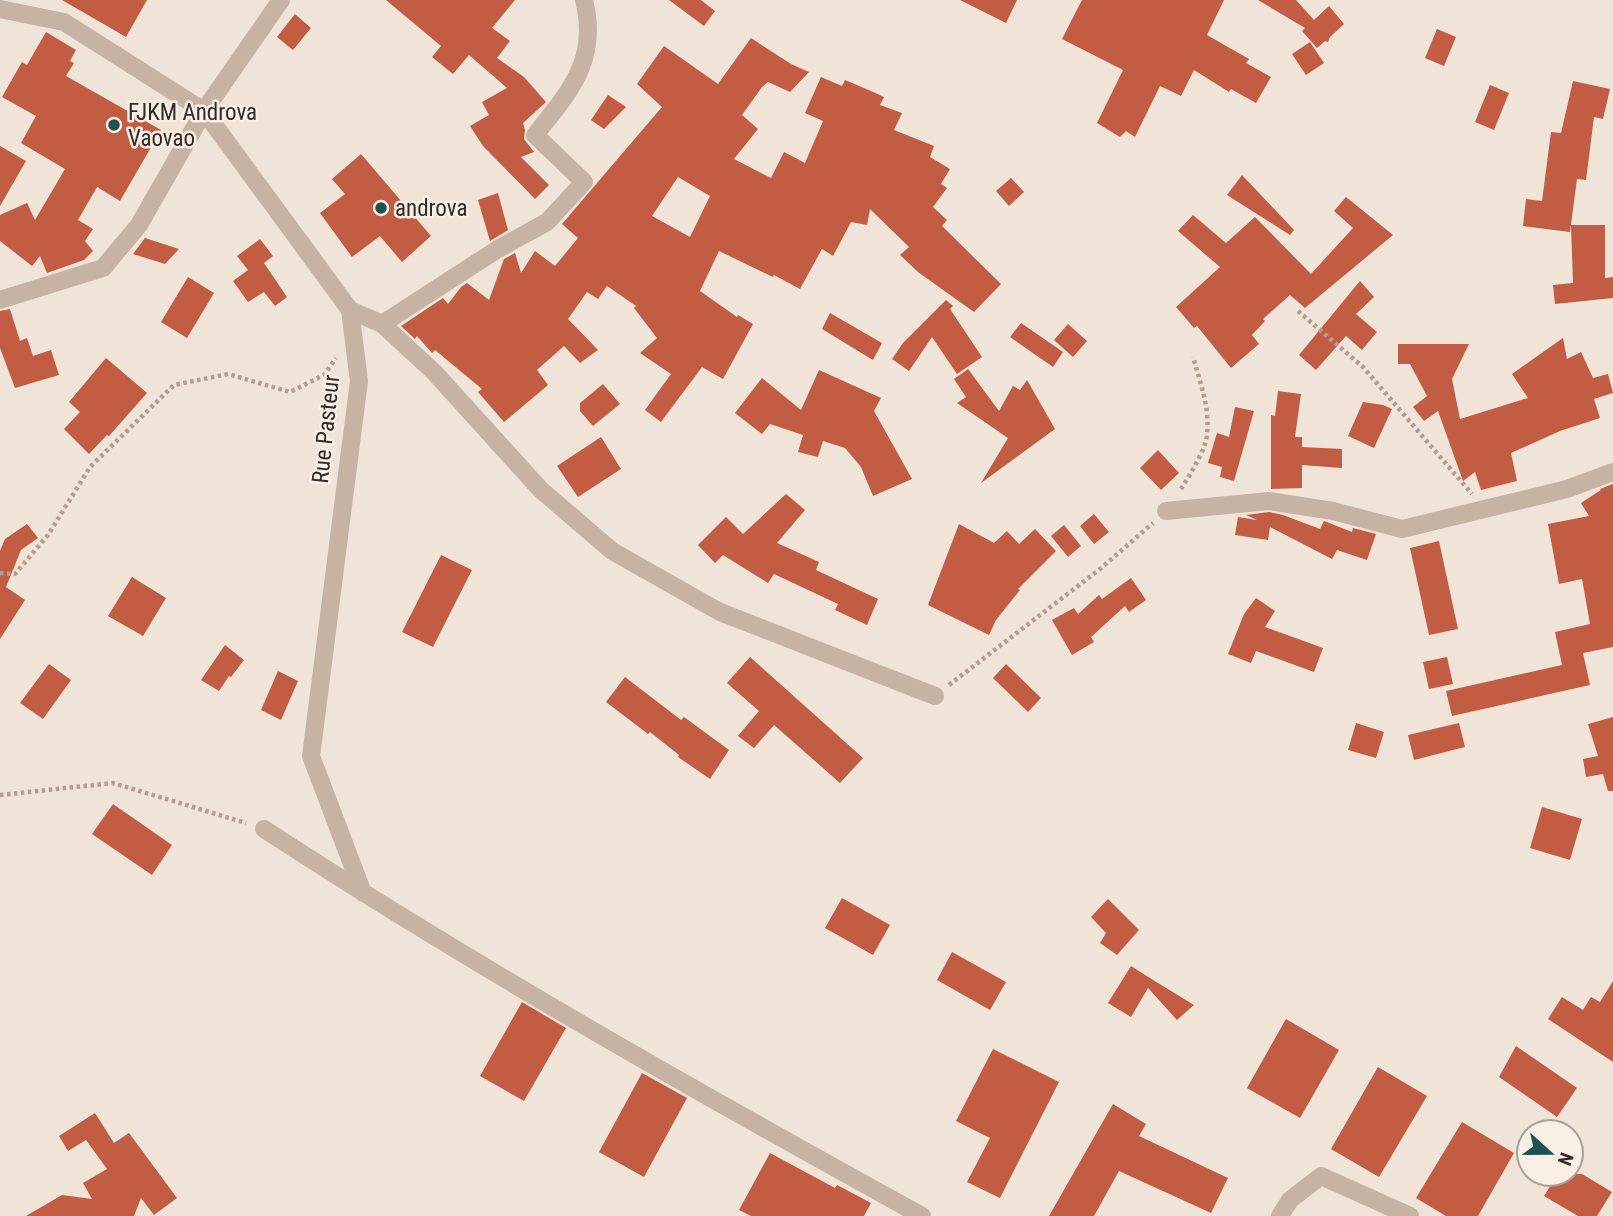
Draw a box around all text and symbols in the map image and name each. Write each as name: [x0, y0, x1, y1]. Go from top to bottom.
place label: FJKM Androva Vaovao: [128, 99, 257, 152]
marker: FJKM Androva Vaovao: [106, 117, 122, 133]
place label: androva: [395, 195, 467, 222]
marker: androva: [373, 200, 389, 216]
street label: Rue Pasteur: [307, 373, 345, 485]
north arrow: [1515, 1118, 1585, 1188]
text: N: [1553, 1149, 1578, 1168]

